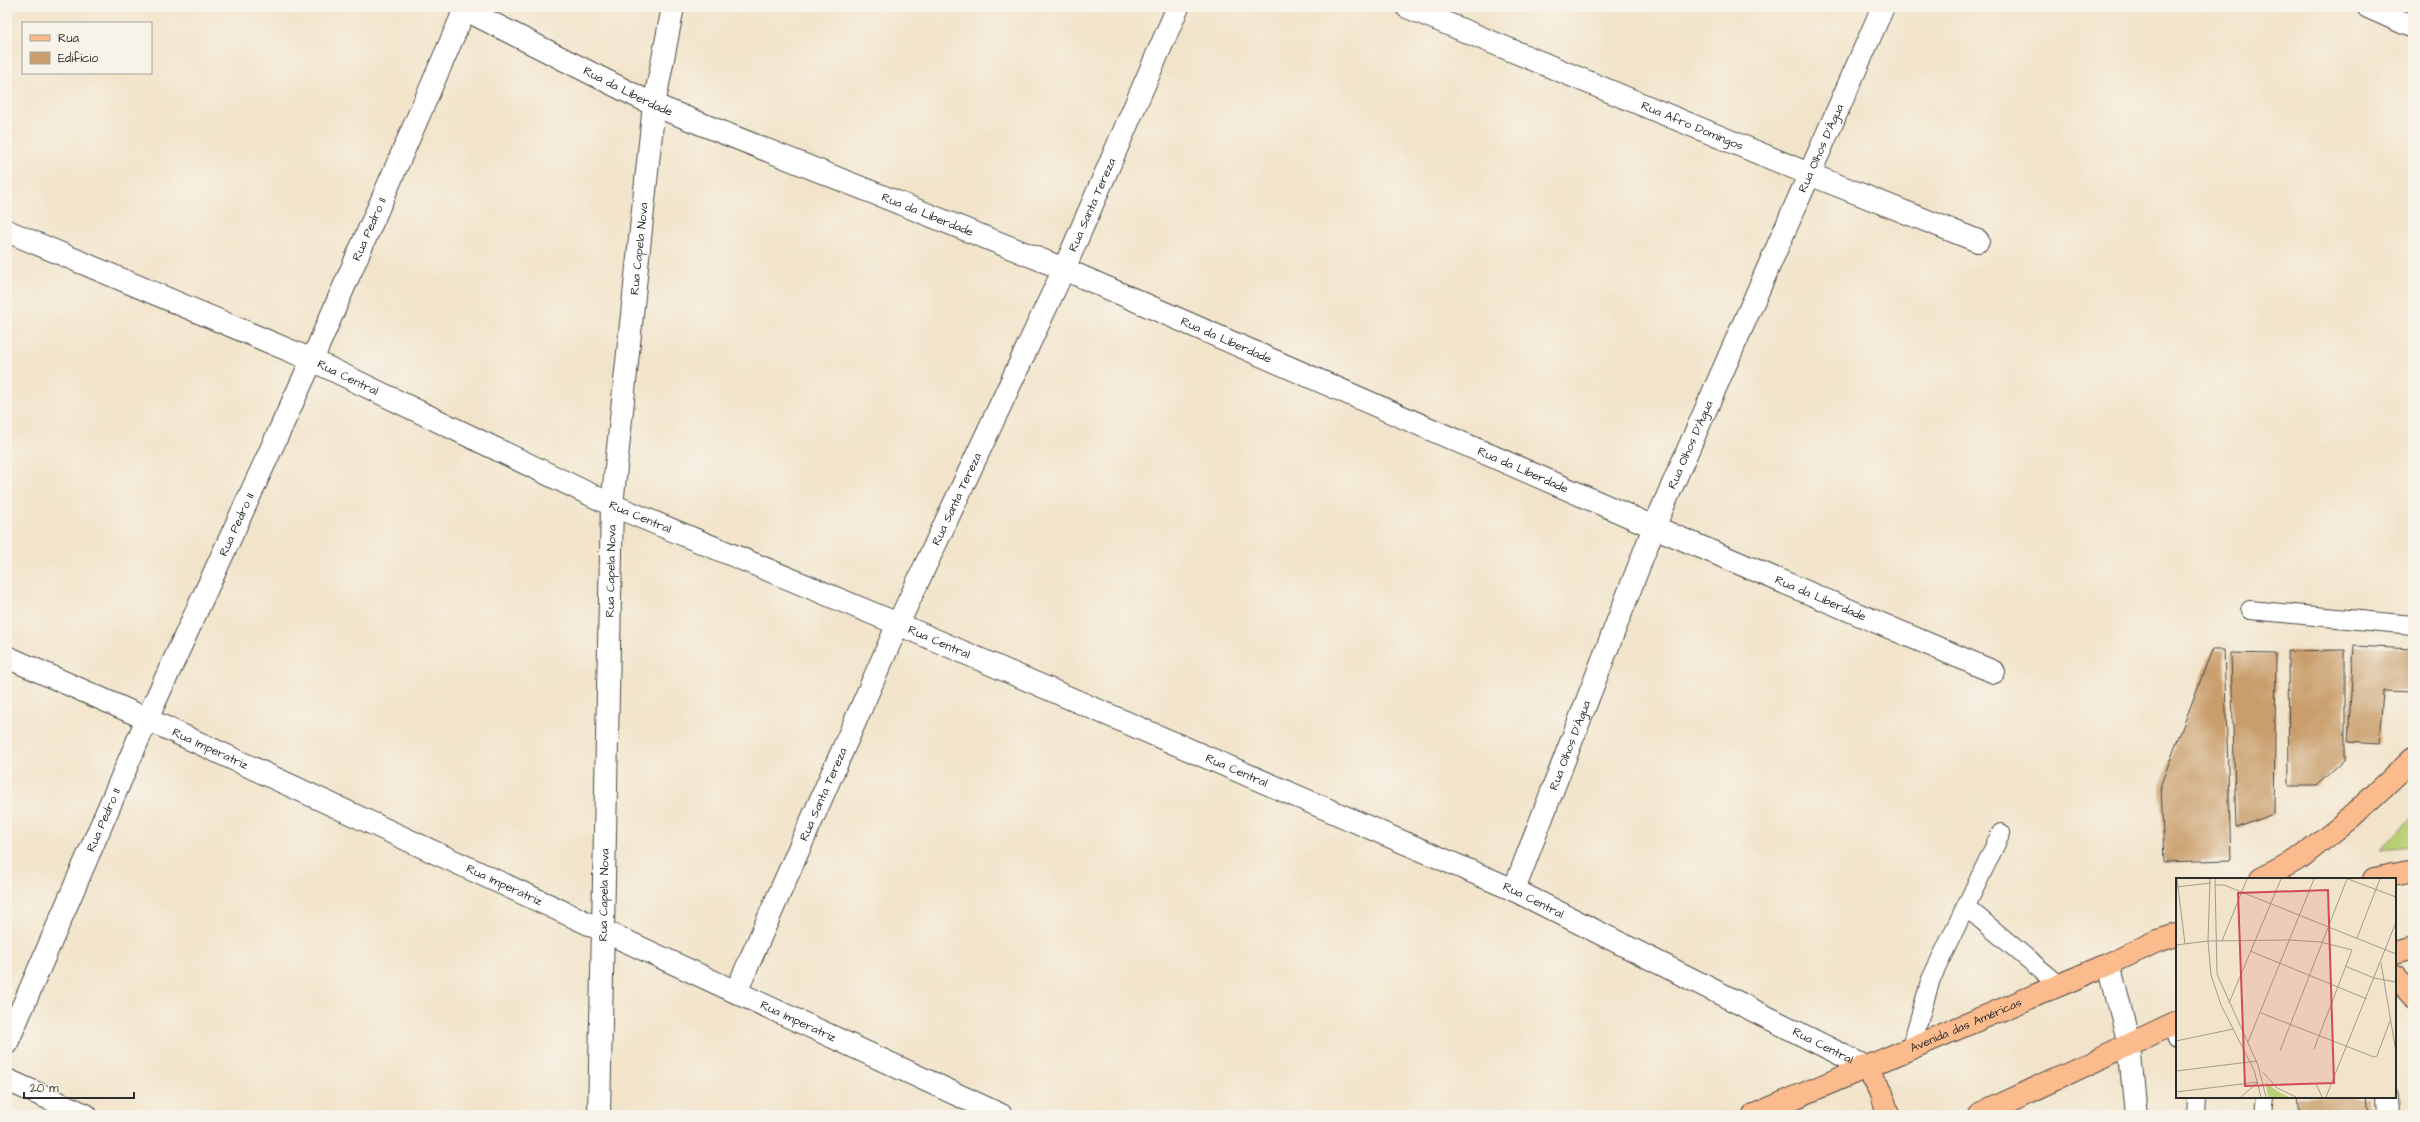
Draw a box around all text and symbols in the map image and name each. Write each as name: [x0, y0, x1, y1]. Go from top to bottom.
legend: [22, 22, 152, 74]
text: Rua: [58, 30, 79, 47]
text: Edifício: [58, 50, 98, 67]
street label: Rua da Liberdade: [580, 63, 675, 121]
street label: Rua Afro Domingos: [1638, 97, 1746, 155]
street label: Rua Olhos D'Água: [1794, 102, 1848, 195]
street label: Rua Santa Tereza: [1065, 156, 1120, 254]
street label: Rua da Liberdade: [879, 189, 976, 241]
street label: Rua Pedro II: [348, 195, 391, 264]
street label: Rua Capela Nova: [626, 202, 653, 296]
street label: Rua da Liberdade: [1178, 313, 1275, 368]
street label: Rua Central: [314, 356, 381, 400]
street label: Rua Olhos D'Água: [1664, 398, 1718, 492]
street label: Rua da Liberdade: [1475, 443, 1571, 498]
street label: Rua Santa Tereza: [928, 450, 986, 548]
street label: Rua Pedro II: [215, 490, 259, 559]
street label: Rua Central: [606, 497, 674, 538]
street label: Rua Capela Nova: [602, 525, 621, 618]
street label: Rua da Liberdade: [1772, 572, 1869, 626]
street label: Rua Central: [905, 621, 973, 663]
street label: Rua Olhos D'Água: [1545, 698, 1595, 793]
street label: Rua Imperatriz: [169, 724, 251, 774]
street label: Rua Santa Tereza: [795, 745, 851, 844]
street label: Rua Central: [1203, 750, 1270, 792]
street label: Rua Pedro II: [83, 786, 125, 855]
street label: Rua Capela Nova: [595, 848, 614, 942]
street label: Rua Imperatriz: [463, 860, 545, 910]
street label: Rua Central: [1500, 878, 1567, 923]
inset map: [2176, 878, 2396, 1098]
street label: Avenida das Américas: [1907, 994, 2024, 1057]
street label: Rua Imperatriz: [757, 997, 839, 1046]
street label: Rua Central: [1789, 1023, 1856, 1068]
scale bar: [24, 1074, 134, 1100]
text: 20 m: [30, 1080, 59, 1097]

